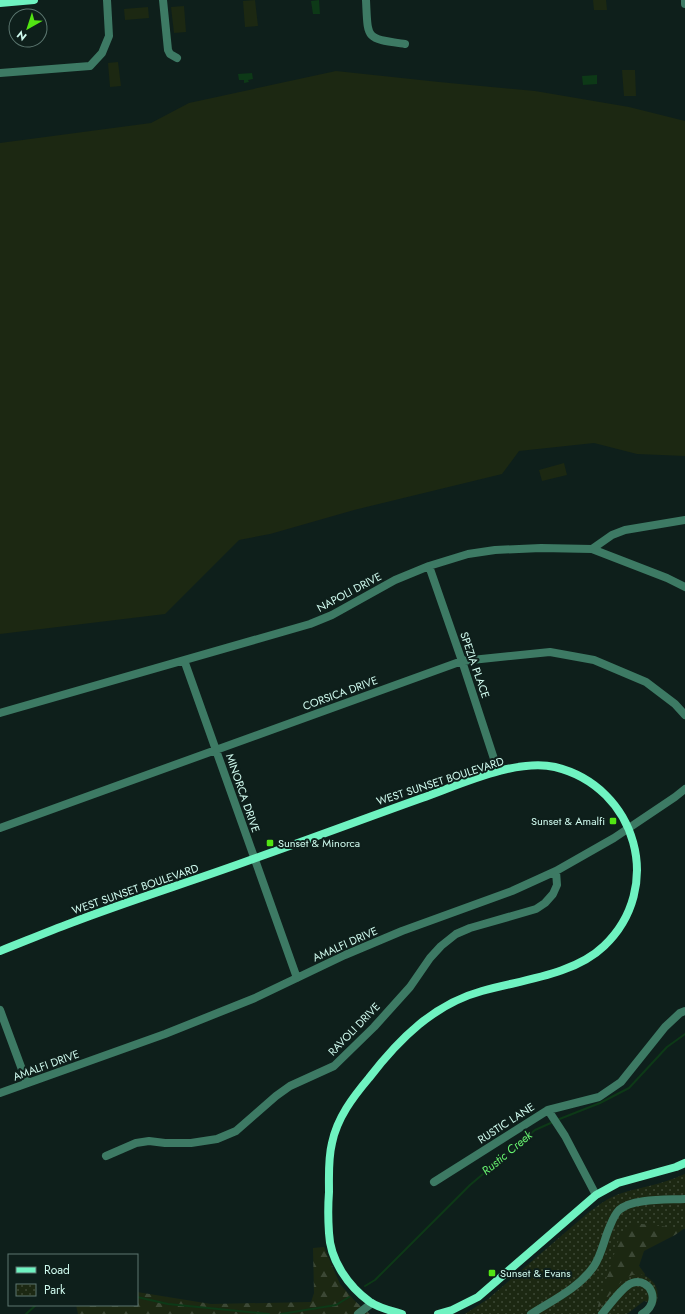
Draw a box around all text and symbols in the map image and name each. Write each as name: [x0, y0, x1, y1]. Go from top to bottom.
north arrow: [8, 8, 48, 48]
text: N: [13, 27, 30, 45]
street label: NAPOLI DRIVE: [314, 568, 384, 616]
street label: SPEZIA PLACE: [456, 630, 494, 700]
street label: CORSICA DRIVE: [300, 672, 380, 714]
street label: MINORCA DRIVE: [222, 751, 264, 835]
street label: WEST SUNSET BOULEVARD: [374, 753, 506, 809]
place label: Sunset & Amalfi: [531, 813, 605, 829]
marker: Sunset & Amalfi: [608, 816, 618, 826]
place label: Sunset & Minorca: [278, 835, 360, 851]
marker: Sunset & Minorca: [265, 838, 275, 848]
street label: WEST SUNSET BOULEVARD: [69, 860, 201, 918]
street label: AMALFI DRIVE: [310, 923, 380, 965]
street label: RAVOLI DRIVE: [324, 999, 384, 1059]
street label: AMALFI DRIVE: [11, 1046, 81, 1084]
street label: RUSTIC LANE: [474, 1099, 538, 1147]
water label: Rustic Creek: [478, 1126, 537, 1180]
legend: [8, 1254, 138, 1306]
text: Road: [44, 1261, 70, 1279]
place label: Sunset & Evans: [500, 1265, 571, 1281]
marker: Sunset & Evans: [487, 1268, 497, 1278]
text: Park: [44, 1281, 66, 1299]

